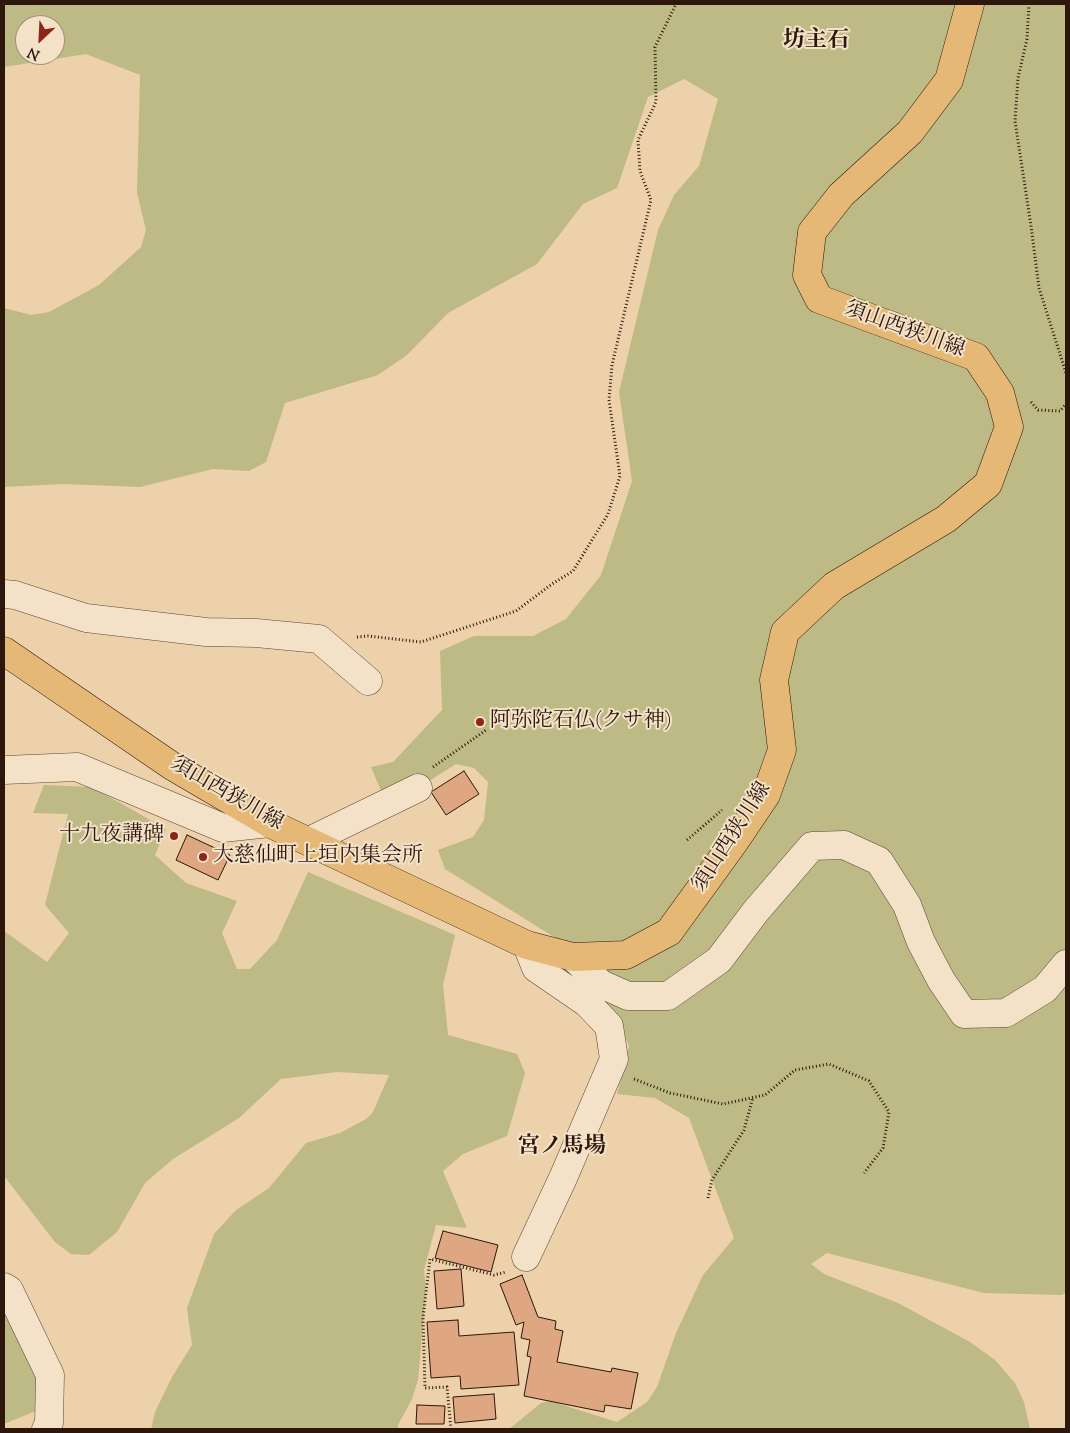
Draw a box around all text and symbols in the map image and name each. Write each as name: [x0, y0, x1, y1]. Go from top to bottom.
north arrow: [15, 15, 65, 65]
district label: 坊主石: [783, 29, 849, 55]
text: N: [25, 41, 43, 64]
street label: 須山西狭川線: [840, 298, 968, 364]
place label: 阿弥陀石仏(クサ神): [490, 709, 672, 735]
marker: 阿弥陀石仏(クサ神): [474, 716, 486, 728]
street label: 須山西狭川線: [165, 753, 287, 837]
street label: 須山西狭川線: [688, 778, 778, 898]
place label: 十九夜講碑: [59, 823, 164, 849]
marker: 十九夜講碑: [168, 830, 180, 842]
place label: 大慈仙町上垣内集会所: [213, 844, 423, 870]
marker: 大慈仙町上垣内集会所: [197, 851, 209, 863]
district label: 宮ノ馬場: [518, 1135, 606, 1161]

